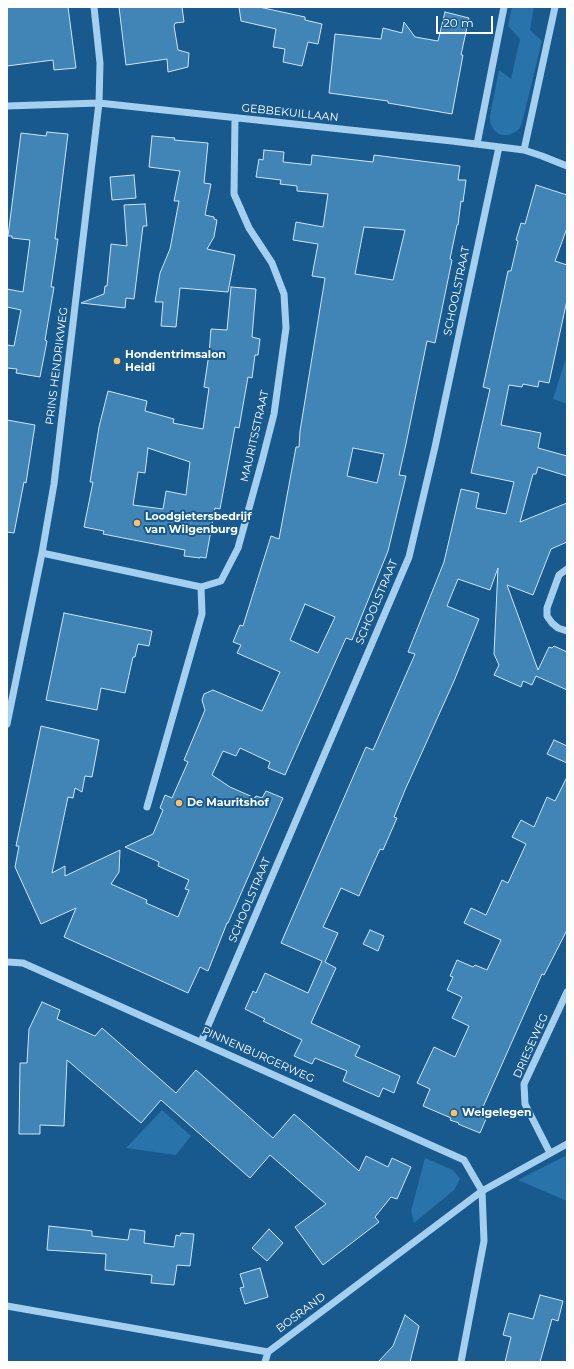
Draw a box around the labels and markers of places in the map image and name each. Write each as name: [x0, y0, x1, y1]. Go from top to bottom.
place label: Hondentrimsalon Heidi: [125, 348, 226, 374]
marker: Hondentrimsalon Heidi: [112, 356, 122, 366]
place label: Loodgietersbedrijf van Wilgenburg: [145, 510, 251, 536]
marker: Loodgietersbedrijf van Wilgenburg: [132, 518, 142, 528]
place label: De Mauritshof: [187, 796, 269, 810]
marker: De Mauritshof: [174, 798, 184, 808]
place label: Welgelegen: [462, 1106, 532, 1120]
marker: Welgelegen: [449, 1108, 459, 1118]

